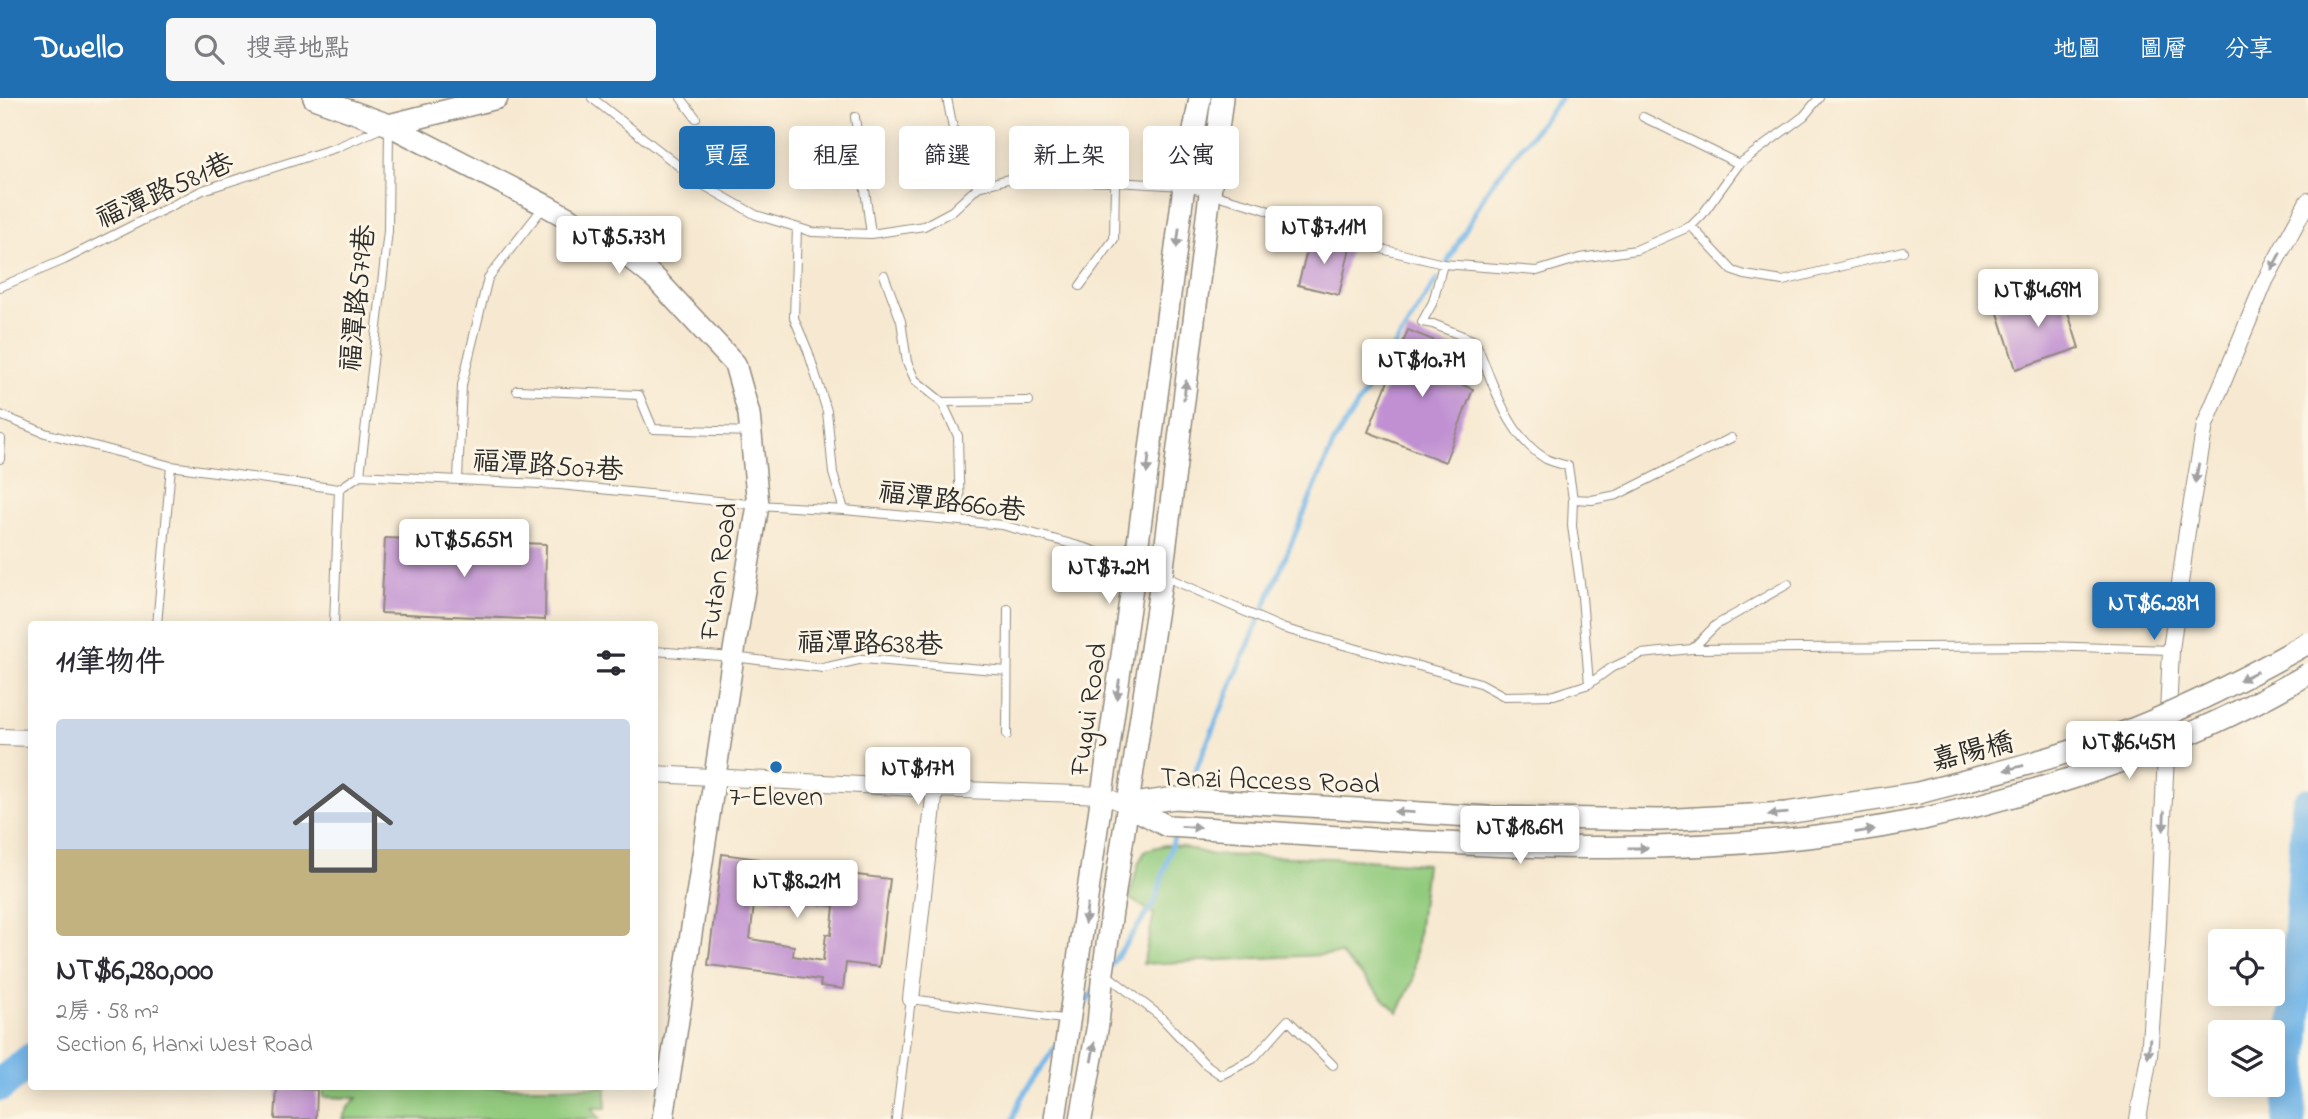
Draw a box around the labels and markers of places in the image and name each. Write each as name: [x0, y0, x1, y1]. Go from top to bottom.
pin: NT$7.11M: [1252, 206, 1396, 266]
pin: NT$5.73M: [547, 216, 691, 276]
pin: NT$4.69M: [1966, 270, 2110, 329]
pin: NT$10.7M: [1350, 340, 1494, 399]
pin: NT$5.65M: [392, 519, 536, 579]
pin: NT$7.2M: [1044, 546, 1174, 606]
pin: NT$6.28M: [2082, 582, 2226, 642]
pin: NT$6.45M: [2057, 722, 2201, 781]
pin: NT$17M: [861, 748, 975, 807]
marker: 7-Eleven: [768, 759, 784, 775]
place label: 7-Eleven: [729, 778, 823, 819]
pin: NT$18.6M: [1448, 806, 1592, 866]
pin: NT$8.21M: [725, 860, 869, 920]

